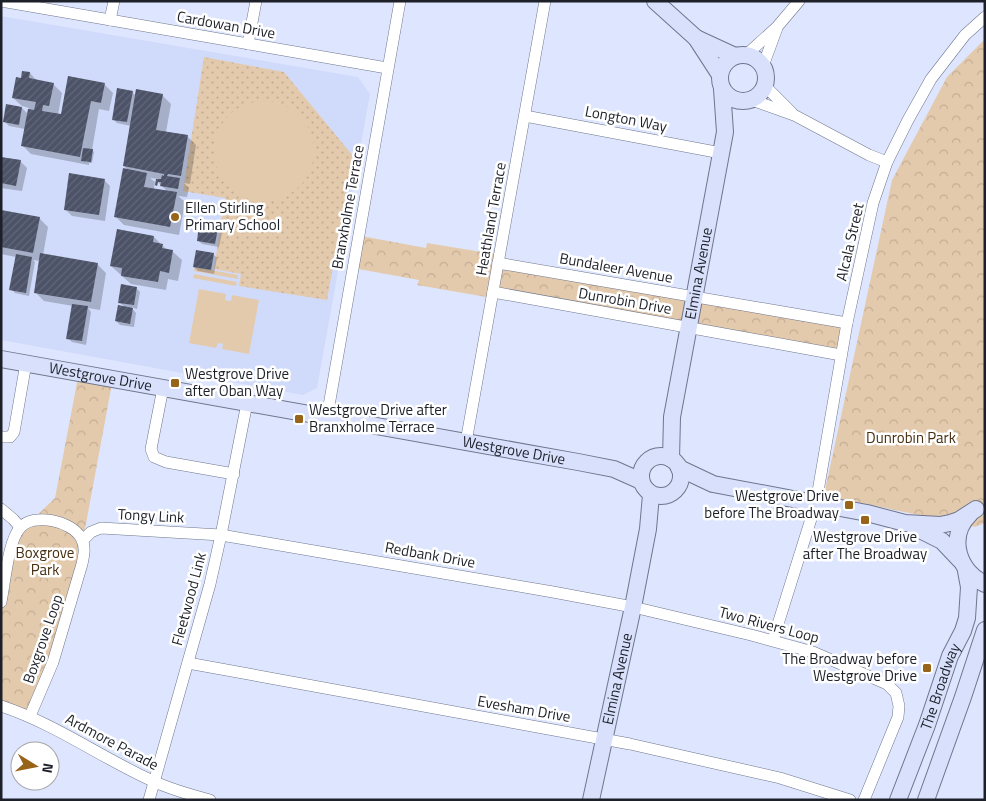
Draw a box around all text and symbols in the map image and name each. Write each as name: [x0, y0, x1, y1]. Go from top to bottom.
street label: Cardowan Drive: [175, 5, 277, 44]
street label: Longton Way: [583, 99, 669, 138]
street label: Branxholme Terrace: [325, 143, 370, 271]
street label: Heathland Terrace: [469, 160, 512, 277]
place label: Ellen Stirling Primary School: [185, 196, 280, 236]
street label: Alcala Street: [829, 200, 870, 283]
marker: Ellen Stirling Primary School: [169, 211, 181, 223]
street label: Elmina Avenue: [678, 225, 718, 321]
street label: Bundaleer Avenue: [558, 246, 675, 289]
street label: Dunrobin Drive: [577, 281, 673, 320]
street label: Westgrove Drive: [47, 356, 154, 397]
place label: Westgrove Drive after Oban Way: [185, 362, 289, 402]
marker: Westgrove Drive after Oban Way: [169, 377, 181, 389]
place label: Westgrove Drive after Branxholme Terrace: [309, 398, 447, 438]
marker: Westgrove Drive after Branxholme Terrace: [293, 413, 305, 425]
park label: Dunrobin Park: [866, 426, 956, 449]
street label: Westgrove Drive: [461, 430, 567, 471]
place label: Westgrove Drive before The Broadway: [704, 484, 839, 524]
marker: Westgrove Drive before The Broadway: [843, 499, 855, 511]
street label: Tongy Link: [117, 502, 185, 529]
marker: Westgrove Drive after The Broadway: [859, 514, 871, 526]
place label: Westgrove Drive after The Broadway: [803, 525, 927, 565]
street label: Redbank Drive: [383, 535, 477, 574]
park label: Boxgrove Park: [16, 541, 74, 581]
street label: Fleetwood Link: [165, 550, 212, 648]
street label: Boxgrove Loop: [17, 591, 69, 687]
street label: Two Rivers Loop: [716, 600, 822, 649]
street label: Elmina Avenue: [596, 631, 638, 727]
street label: The Broadway: [914, 639, 966, 733]
place label: The Broadway before Westgrove Drive: [782, 647, 917, 687]
marker: The Broadway before Westgrove Drive: [921, 662, 933, 674]
street label: Evesham Drive: [476, 689, 572, 728]
street label: Ardmore Parade: [61, 707, 163, 776]
north arrow: [10, 741, 60, 791]
text: N: [37, 762, 59, 775]

